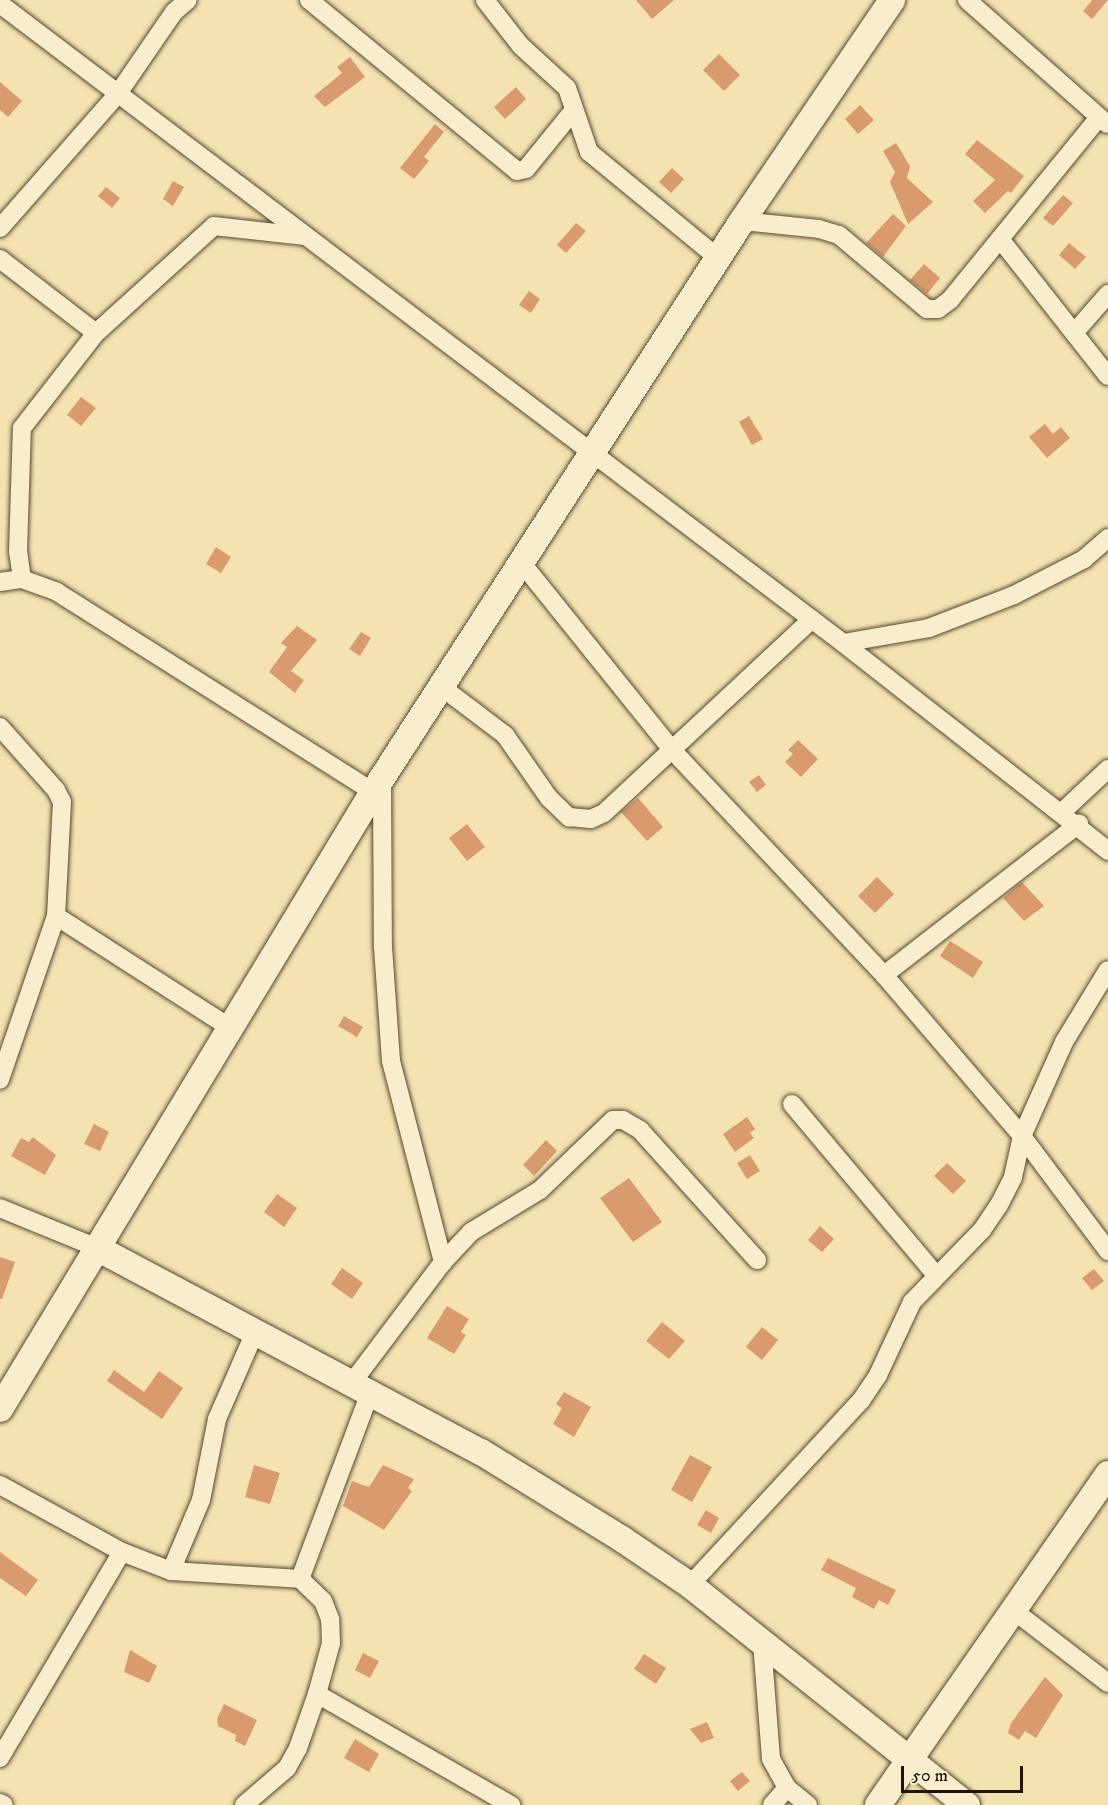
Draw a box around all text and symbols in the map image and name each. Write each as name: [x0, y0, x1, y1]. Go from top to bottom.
scale bar: [904, 1754, 1026, 1792]
text: 50 m: [912, 1765, 948, 1787]

